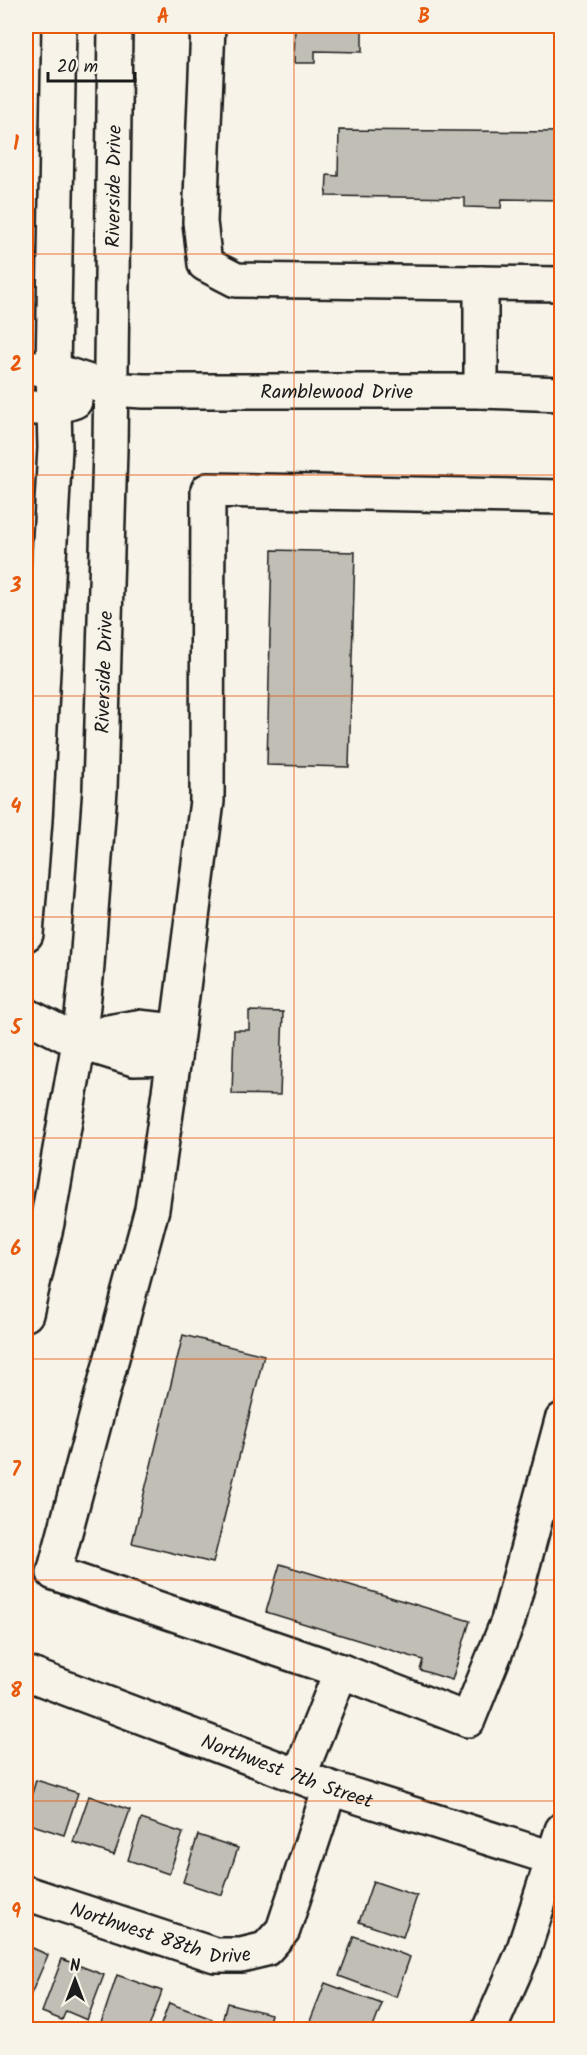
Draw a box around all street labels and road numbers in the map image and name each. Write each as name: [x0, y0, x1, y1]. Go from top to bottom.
street label: Riverside Drive: [98, 125, 132, 248]
street label: Ramblewood Drive: [260, 377, 413, 409]
street label: Riverside Drive: [88, 610, 123, 734]
street label: Northwest 7th Street: [196, 1727, 377, 1819]
street label: Northwest 88th Drive: [66, 1895, 254, 1973]

